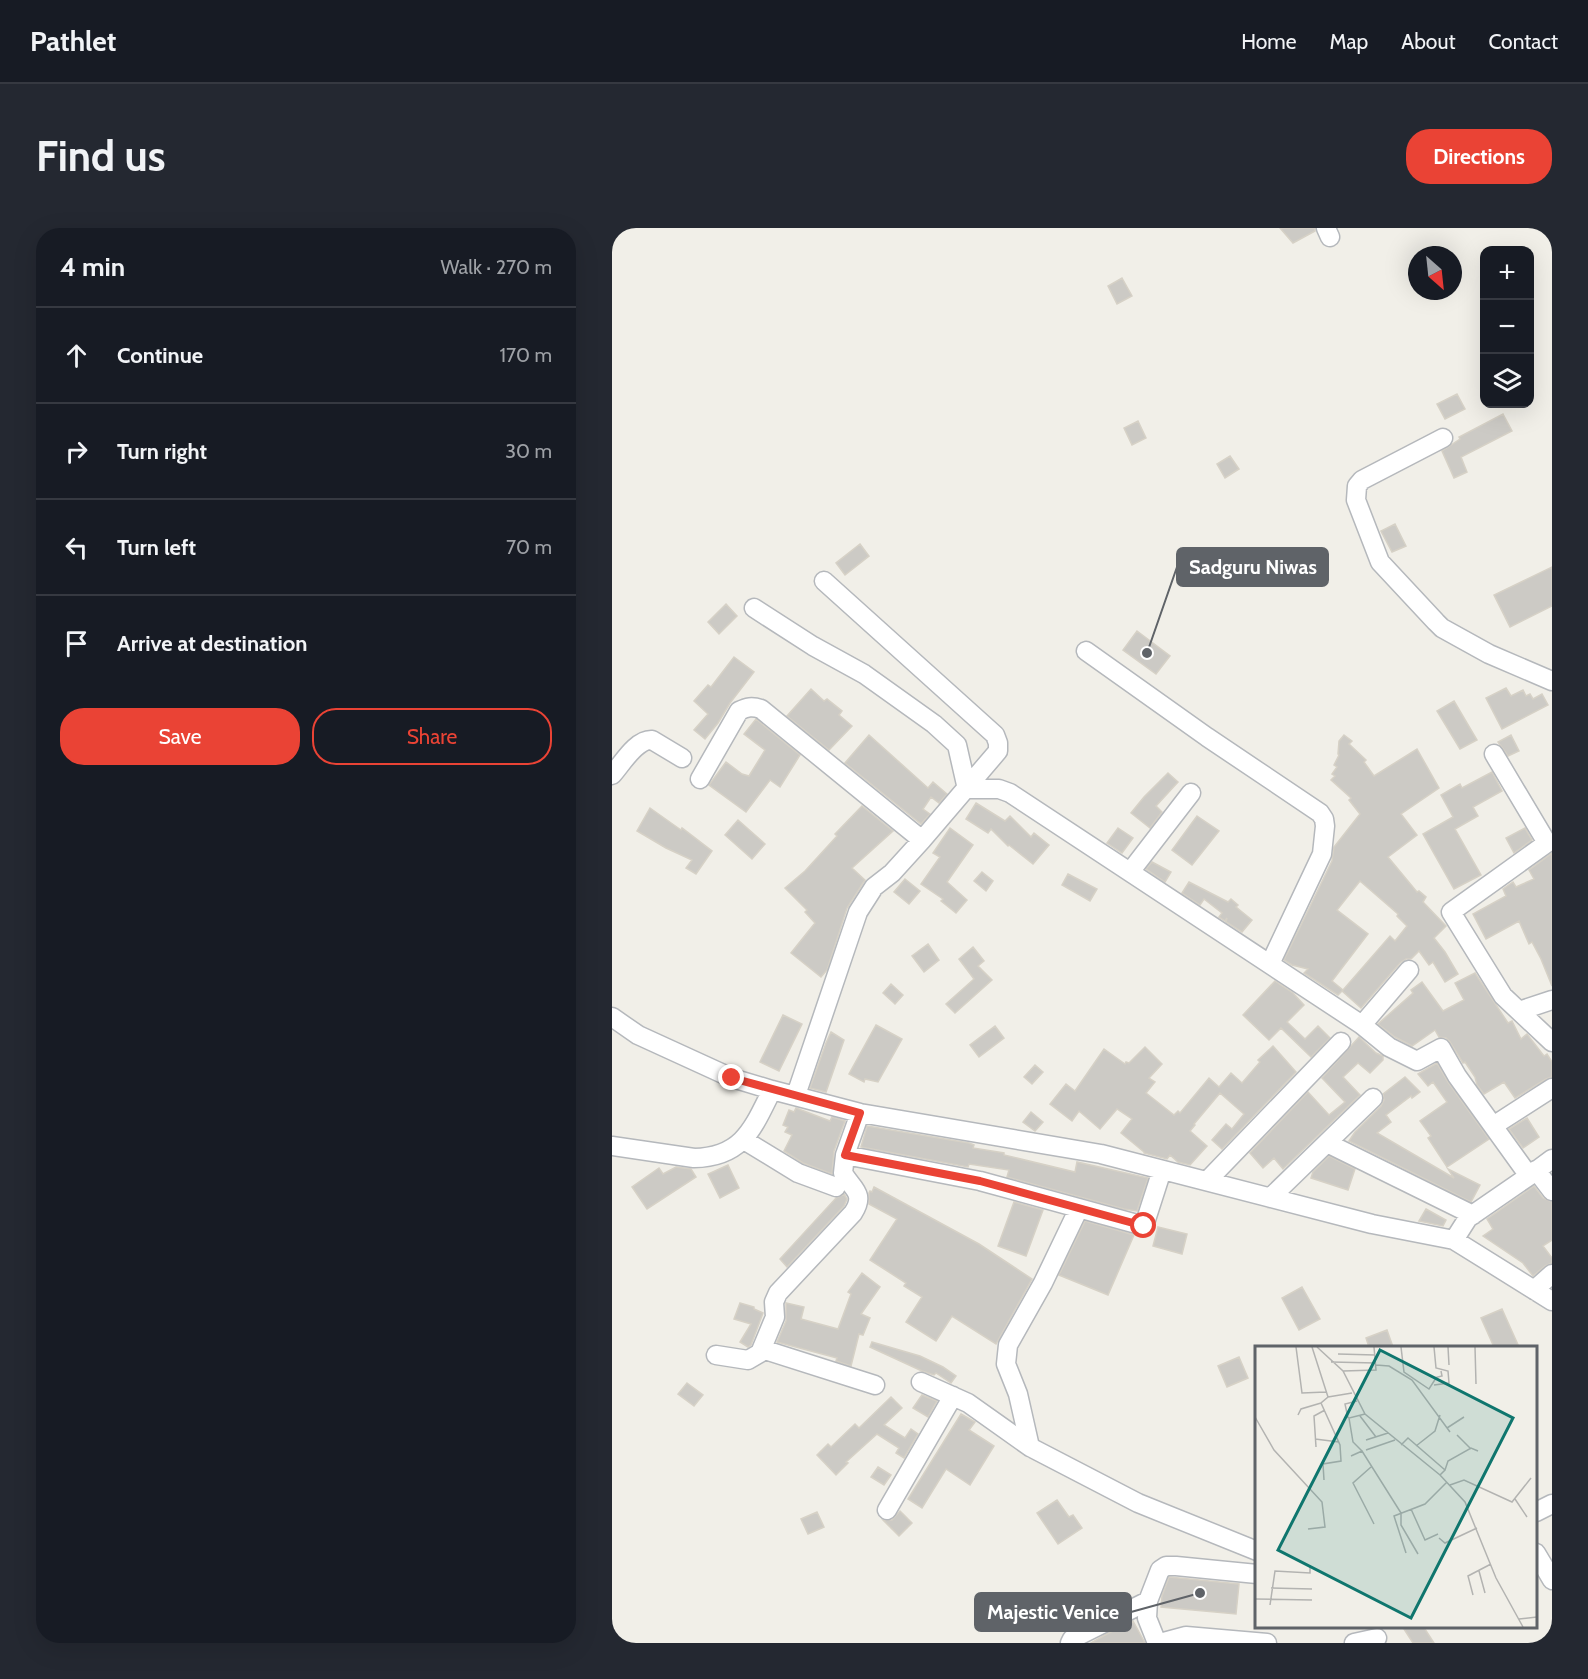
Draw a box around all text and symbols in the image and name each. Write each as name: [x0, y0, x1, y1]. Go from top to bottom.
text: Pathlet: [30, 24, 116, 58]
text: Home: [1241, 29, 1297, 54]
text: Map: [1330, 29, 1368, 54]
text: About: [1401, 29, 1455, 54]
text: Contact: [1488, 29, 1558, 54]
button: Directions: [1406, 129, 1552, 184]
text: Find us: [36, 130, 165, 182]
north arrow: [1408, 246, 1462, 300]
map controls: [1480, 246, 1534, 408]
button: +: [1480, 246, 1534, 300]
text: 4 min: [60, 251, 125, 283]
text: Walk · 270 m: [440, 255, 552, 279]
button: −: [1480, 300, 1534, 354]
icon: ahead: [60, 339, 93, 372]
text: Continue: [117, 342, 203, 369]
text: 170 m: [500, 343, 552, 367]
button: layers: [1480, 354, 1534, 408]
icon: right: [60, 435, 93, 468]
text: Turn right: [117, 438, 207, 465]
text: 30 m: [505, 439, 552, 463]
icon: left: [60, 531, 93, 564]
text: Turn left: [117, 534, 196, 561]
text: 70 m: [506, 535, 552, 559]
callout: Sadguru Niwas: [1177, 548, 1328, 586]
text: Sadguru Niwas: [1189, 555, 1317, 579]
icon: arrive: [60, 627, 93, 660]
text: Arrive at destination: [117, 630, 307, 657]
button: Save: [60, 708, 300, 765]
button: Share: [312, 708, 552, 765]
route end: [718, 1064, 744, 1090]
route start: [1130, 1212, 1156, 1238]
inset map: [1255, 1346, 1537, 1628]
callout: Majestic Venice: [975, 1593, 1131, 1631]
text: Majestic Venice: [987, 1600, 1119, 1624]

